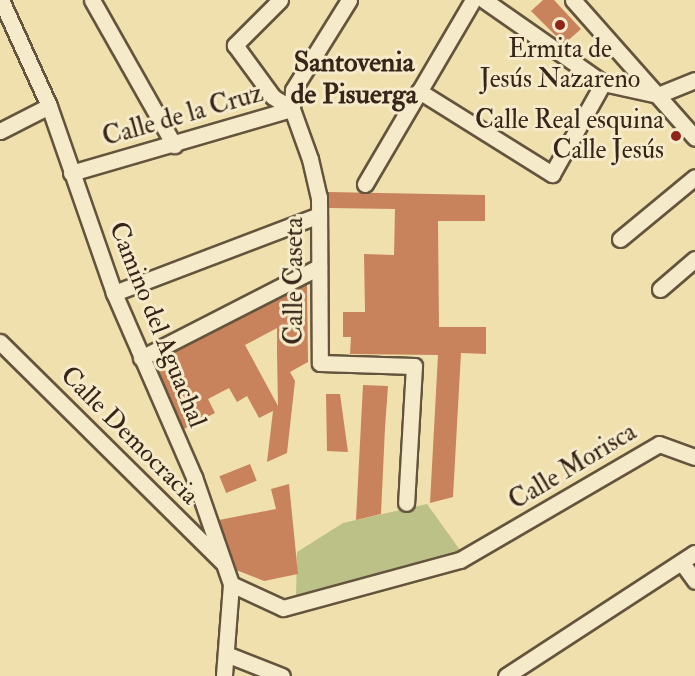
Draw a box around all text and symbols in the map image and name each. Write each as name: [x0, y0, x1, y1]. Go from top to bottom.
marker: Ermita de Jesús Nazareno: [553, 18, 567, 32]
place label: Ermita de Jesús Nazareno: [480, 34, 640, 96]
district label: Santovenia de Pisuerga: [291, 46, 417, 112]
street label: Calle de la Cruz: [99, 78, 267, 154]
place label: Calle Real esquina Calle Jesús: [475, 105, 664, 166]
marker: Calle Real esquina Calle Jesús: [669, 129, 683, 143]
street label: Calle Caseta: [279, 217, 311, 345]
street label: Camino del Aguachal: [102, 218, 212, 432]
street label: Calle Democracia: [53, 360, 205, 512]
street label: Calle Morisca: [504, 417, 642, 517]

